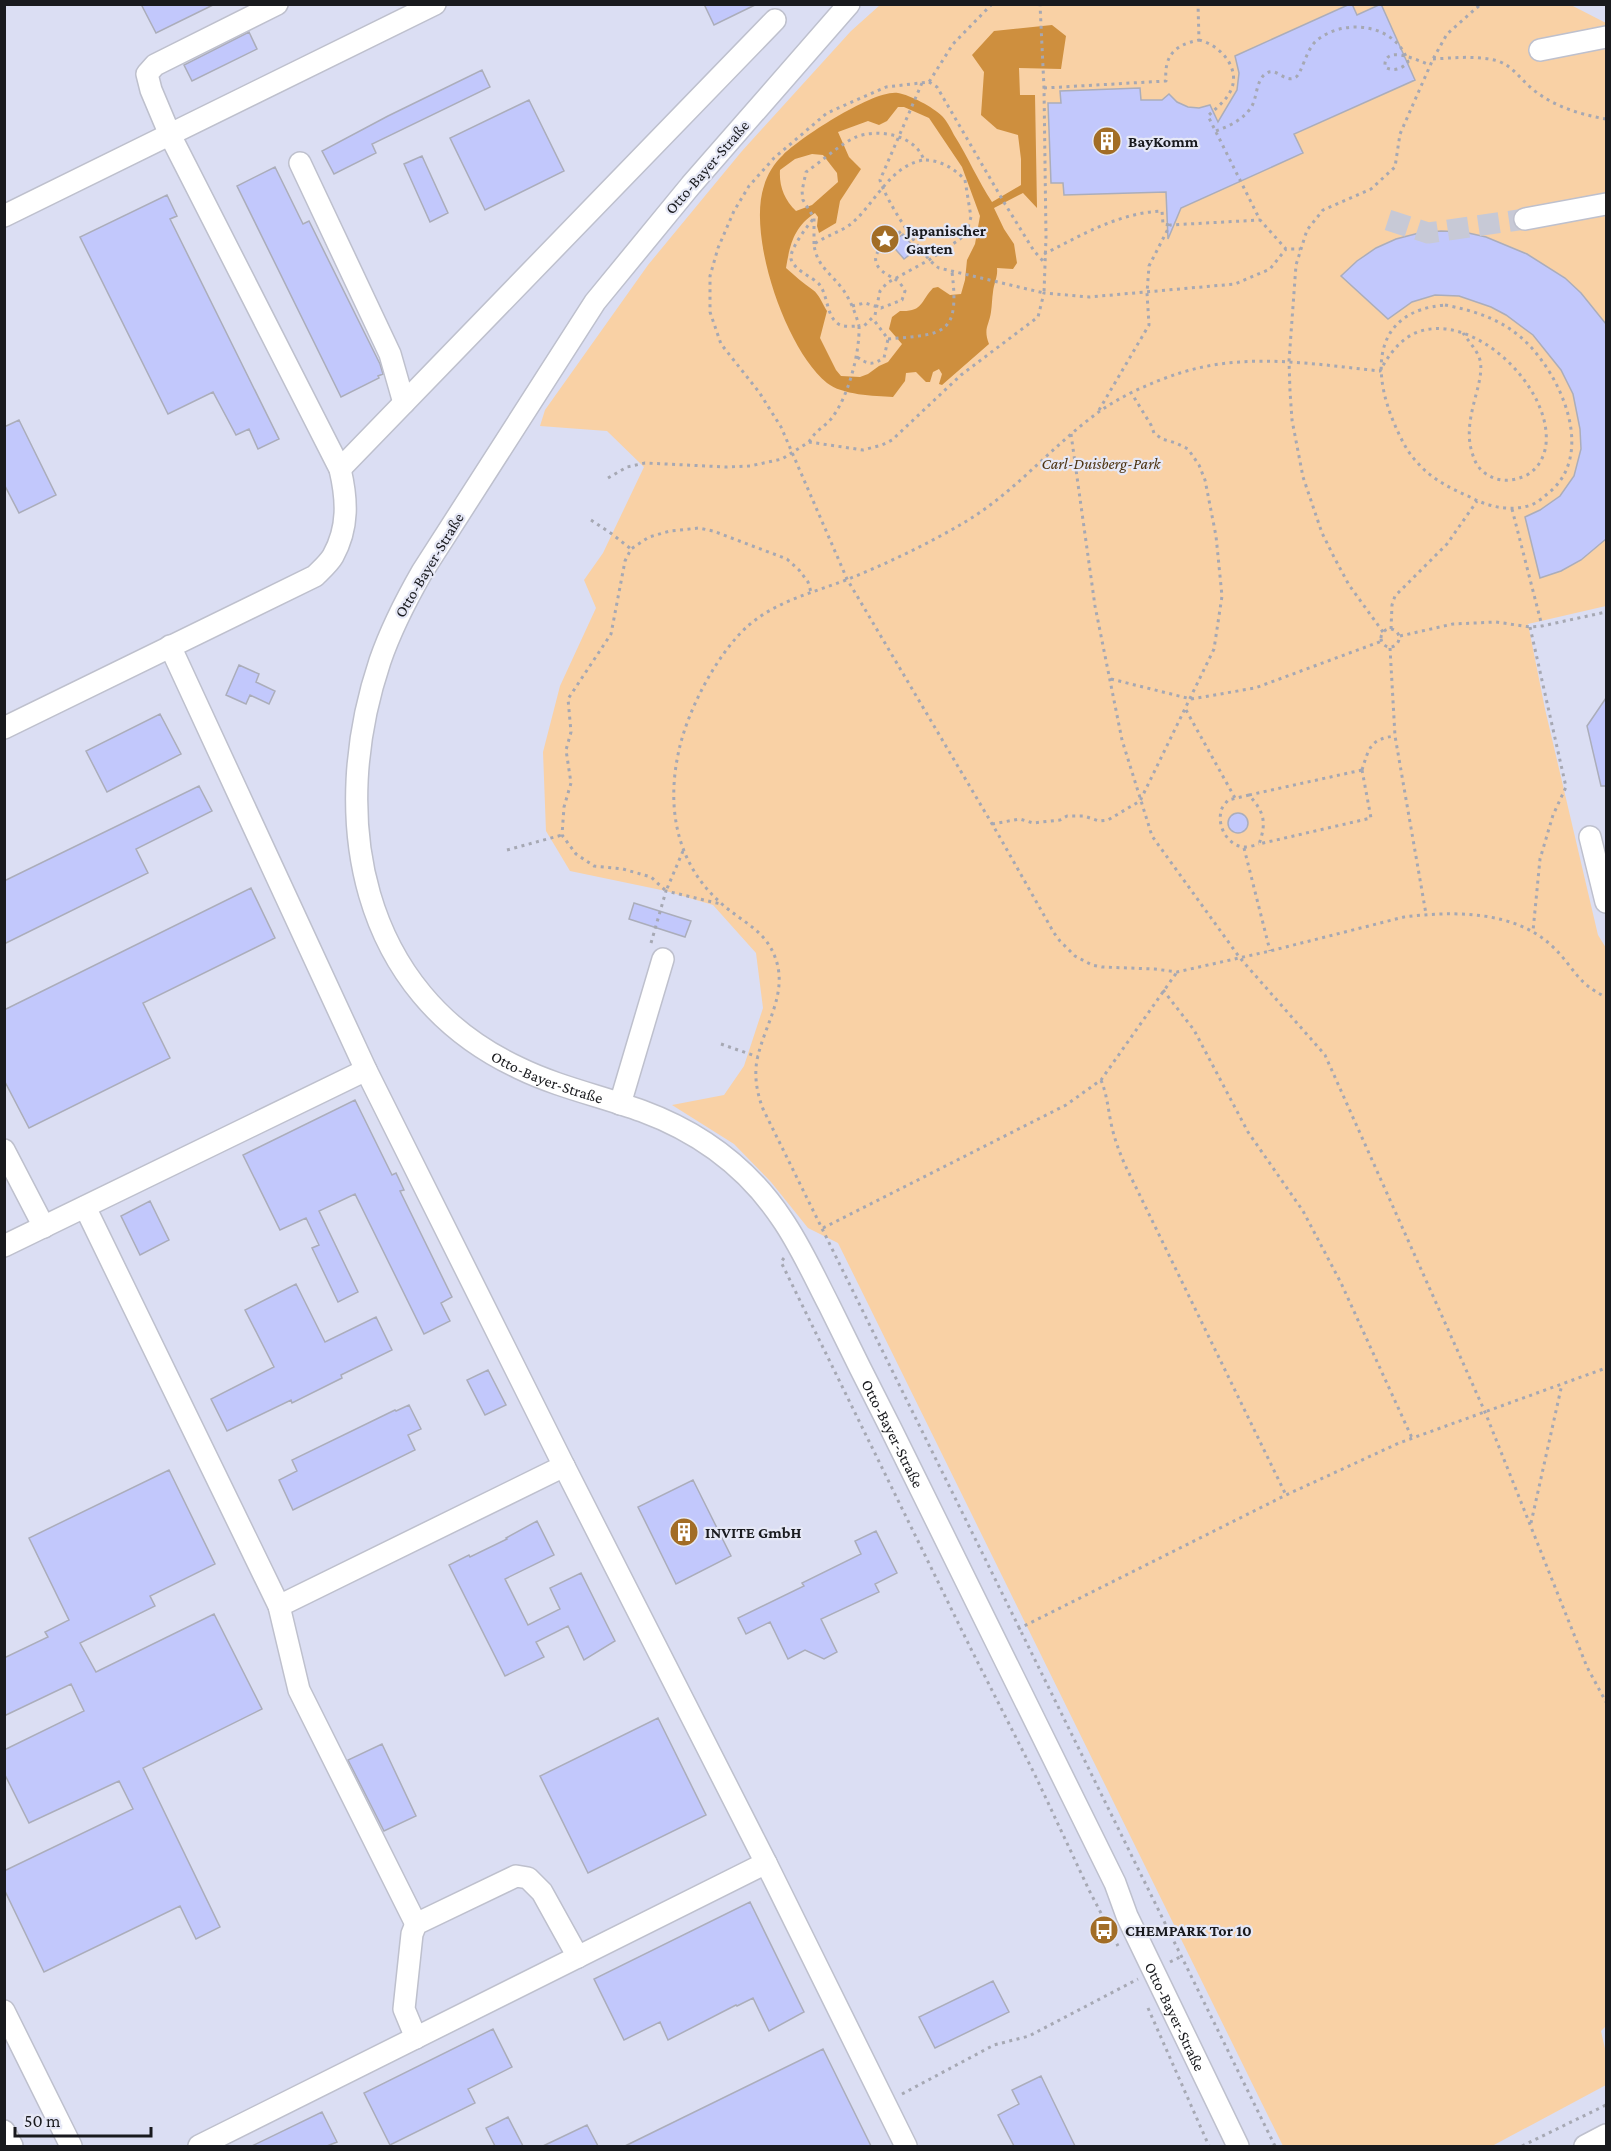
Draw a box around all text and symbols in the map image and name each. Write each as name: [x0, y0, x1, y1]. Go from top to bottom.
street label: Otto-Bayer-Straße: [662, 117, 753, 218]
building icon: BayKomm: [1091, 125, 1123, 157]
place label: BayKomm: [1128, 133, 1199, 150]
place label: Japanischer Garten: [904, 222, 987, 257]
place icon: Japanischer Garten: [869, 223, 901, 255]
park label: Carl-Duisberg-Park: [1041, 455, 1162, 473]
street label: Otto-Bayer-Straße: [391, 510, 468, 621]
street label: Otto-Bayer-Straße: [489, 1047, 605, 1106]
street label: Otto-Bayer-Straße: [859, 1377, 927, 1490]
building icon: INVITE GmbH: [668, 1516, 700, 1548]
place label: INVITE GmbH: [705, 1524, 802, 1541]
bus stop icon: CHEMPARK Tor 10: [1088, 1914, 1120, 1946]
place label: CHEMPARK Tor 10: [1125, 1922, 1252, 1939]
street label: Otto-Bayer-Straße: [1142, 1959, 1209, 2073]
scale bar: [15, 2100, 152, 2138]
text: 50 m: [24, 2111, 61, 2131]

